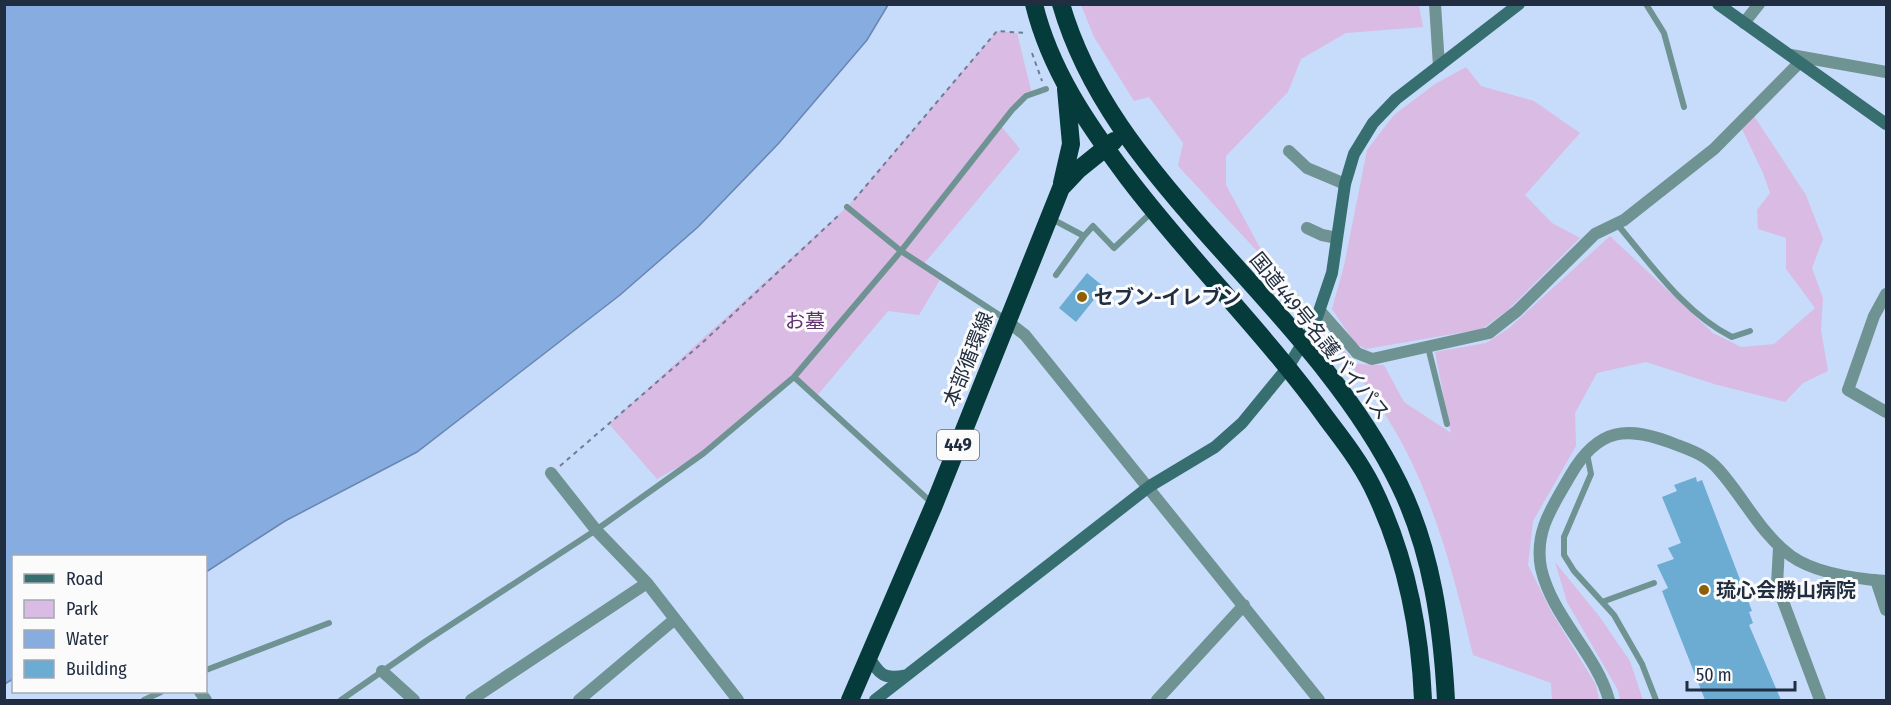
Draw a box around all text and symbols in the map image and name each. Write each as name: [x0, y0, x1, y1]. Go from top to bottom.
street label: 国道449号名護バイパス: [1245, 247, 1395, 425]
place label: セブン-イレブン: [1094, 285, 1242, 309]
marker: セブン-イレブン: [1075, 290, 1089, 304]
street label: 本部循環線: [938, 308, 998, 410]
park label: お墓: [785, 309, 825, 333]
road number: 449: [937, 430, 979, 460]
legend: [12, 555, 207, 693]
text: Road: [66, 568, 103, 590]
place label: 琉心会勝山病院: [1716, 578, 1856, 602]
marker: 琉心会勝山病院: [1697, 583, 1711, 597]
text: Park: [66, 598, 99, 620]
text: Water: [66, 628, 109, 650]
scale bar: [1687, 654, 1795, 692]
text: Building: [66, 658, 127, 680]
text: 50 m: [1696, 664, 1732, 686]

